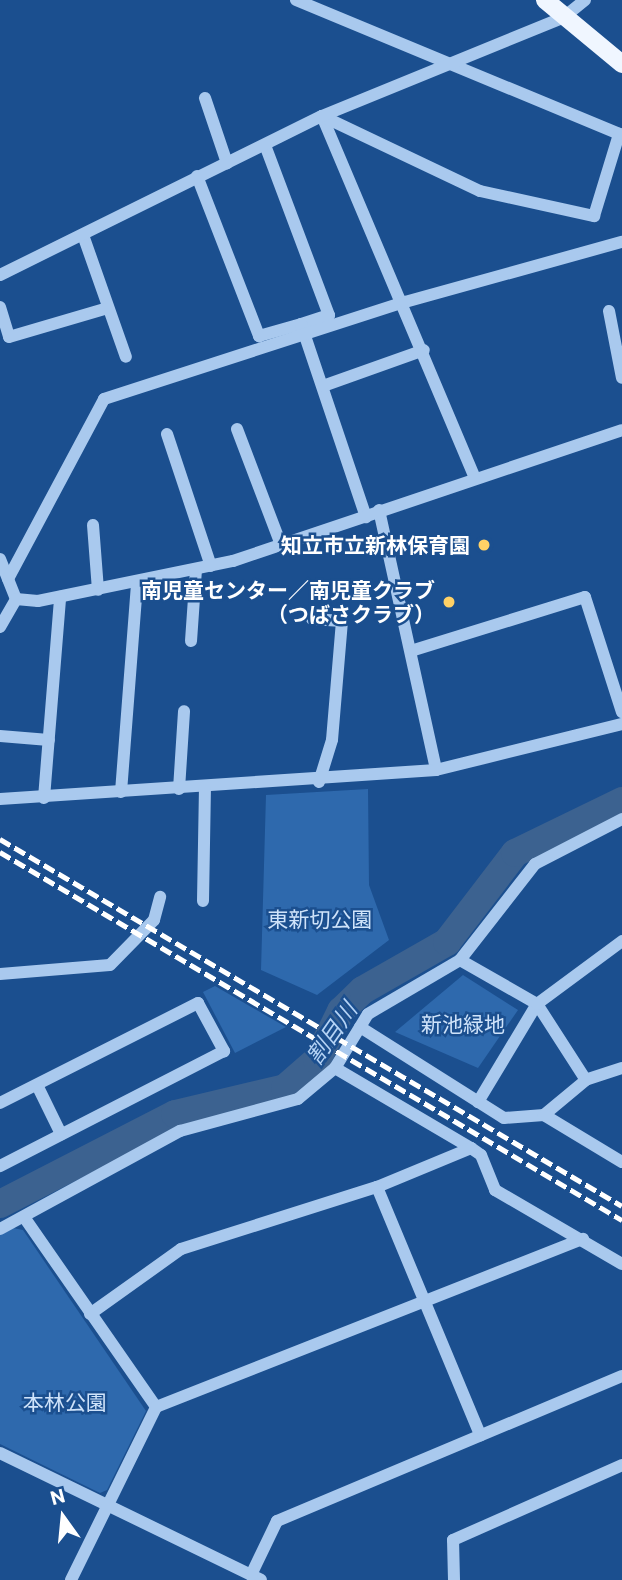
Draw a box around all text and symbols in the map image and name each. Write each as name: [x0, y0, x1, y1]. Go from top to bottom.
place label: 知立市立新林保育園: [281, 532, 470, 558]
marker: 知立市立新林保育園: [476, 537, 492, 553]
place label: 南児童センター／南児童クラブ （つばさクラブ）: [141, 577, 435, 627]
marker: 南児童センター／南児童クラブ （つばさクラブ）: [441, 594, 457, 610]
park label: 東新切公園: [268, 906, 372, 932]
water label: 割目川: [300, 997, 362, 1069]
park label: 新池緑地: [421, 1011, 505, 1037]
park label: 本林公園: [23, 1389, 107, 1415]
north arrow: [28, 1482, 98, 1552]
text: N: [48, 1483, 67, 1509]

